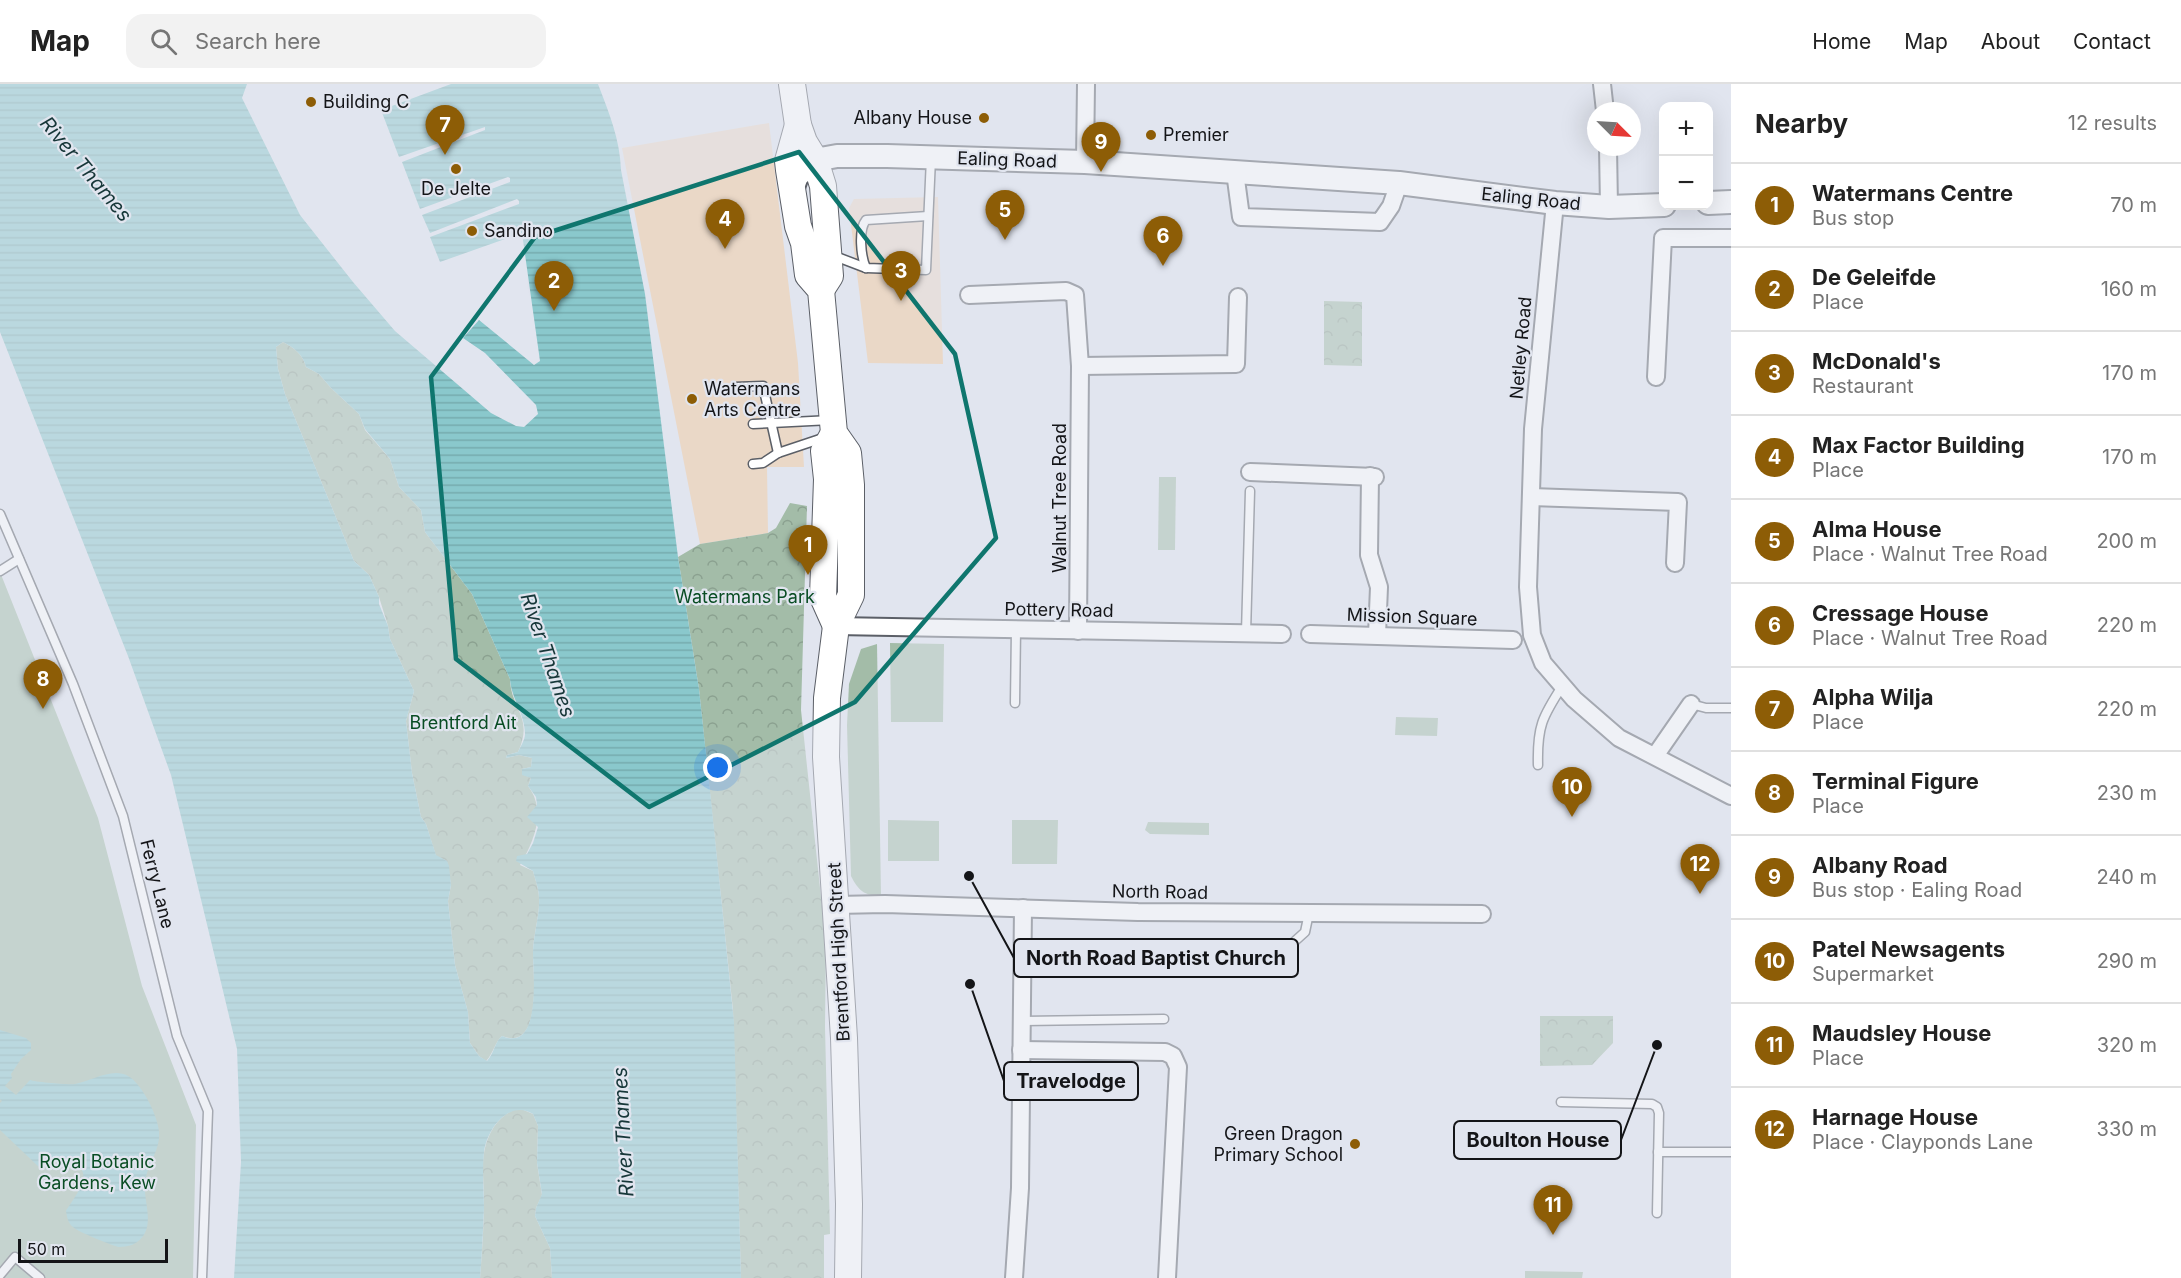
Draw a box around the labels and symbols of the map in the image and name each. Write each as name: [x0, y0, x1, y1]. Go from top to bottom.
place label: Building C: [323, 91, 409, 112]
marker: Building C: [304, 95, 318, 109]
north arrow: [1587, 102, 1641, 156]
pin: 7: [426, 106, 464, 155]
place label: Albany House: [854, 107, 972, 128]
marker: Albany House: [977, 111, 991, 125]
water label: River Thames: [35, 112, 137, 226]
pin: 9: [1082, 122, 1120, 172]
place label: Premier: [1163, 124, 1229, 145]
marker: Premier: [1144, 128, 1158, 142]
street label: Ealing Road: [957, 147, 1057, 172]
marker: De Jelte: [449, 162, 463, 176]
place label: De Jelte: [421, 178, 491, 199]
street label: Ealing Road: [1480, 183, 1582, 214]
pin: 5: [986, 190, 1024, 240]
pin: 4: [706, 200, 744, 249]
pin: 6: [1144, 216, 1182, 266]
place label: Sandino: [484, 220, 553, 241]
marker: Sandino: [465, 224, 479, 238]
pin: 3: [882, 252, 920, 301]
pin: 2: [534, 262, 574, 311]
street label: Netley Road: [1506, 296, 1535, 400]
place label: Watermans Arts Centre: [704, 378, 801, 420]
marker: Watermans Arts Centre: [685, 392, 699, 406]
street label: Walnut Tree Road: [1049, 423, 1070, 573]
pin: 1: [788, 526, 828, 575]
park label: Watermans Park: [675, 586, 815, 607]
water label: River Thames: [516, 590, 580, 720]
street label: Pottery Road: [1004, 598, 1114, 621]
street label: Mission Square: [1346, 604, 1478, 629]
pin: 8: [24, 660, 63, 709]
park label: Brentford Ait: [409, 712, 517, 733]
your location: [703, 753, 732, 782]
pin: 10: [1552, 768, 1592, 817]
street label: Ferry Lane: [136, 837, 179, 931]
pin: 12: [1680, 844, 1720, 894]
street label: Brentford High Street: [823, 862, 854, 1042]
street label: North Road: [1112, 880, 1208, 903]
callout: North Road Baptist Church: [1014, 939, 1298, 977]
text: North Road Baptist Church: [1026, 946, 1286, 970]
callout: Travelodge: [1004, 1062, 1138, 1100]
water label: River Thames: [608, 1067, 638, 1197]
text: Travelodge: [1016, 1069, 1126, 1093]
callout: Boulton House: [1454, 1121, 1621, 1159]
place label: Green Dragon Primary School: [1214, 1123, 1343, 1165]
text: Boulton House: [1466, 1128, 1610, 1152]
marker: Green Dragon Primary School: [1348, 1137, 1362, 1151]
park label: Royal Botanic Gardens, Kew: [38, 1151, 156, 1193]
pin: 11: [1534, 1186, 1572, 1235]
scale bar: [18, 1236, 168, 1264]

